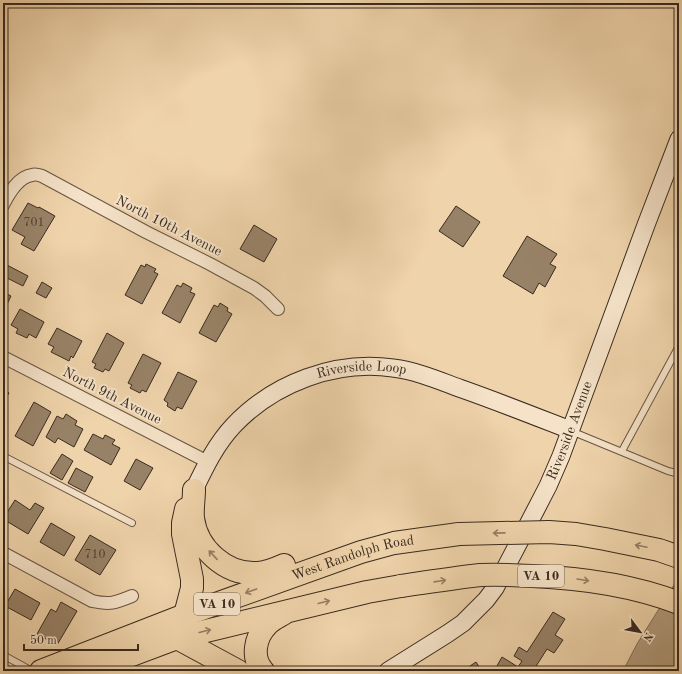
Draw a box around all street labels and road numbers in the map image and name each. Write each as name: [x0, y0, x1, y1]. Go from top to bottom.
street label: North 10th Avenue: [114, 193, 224, 259]
street label: Riverside Loop: [315, 359, 408, 381]
street label: North 9th Avenue: [60, 365, 164, 427]
street label: Riverside Avenue: [544, 379, 595, 482]
street label: West Randolph Road: [290, 533, 415, 583]
road number: VA 10: [518, 565, 564, 587]
road number: VA 10: [194, 593, 240, 615]

